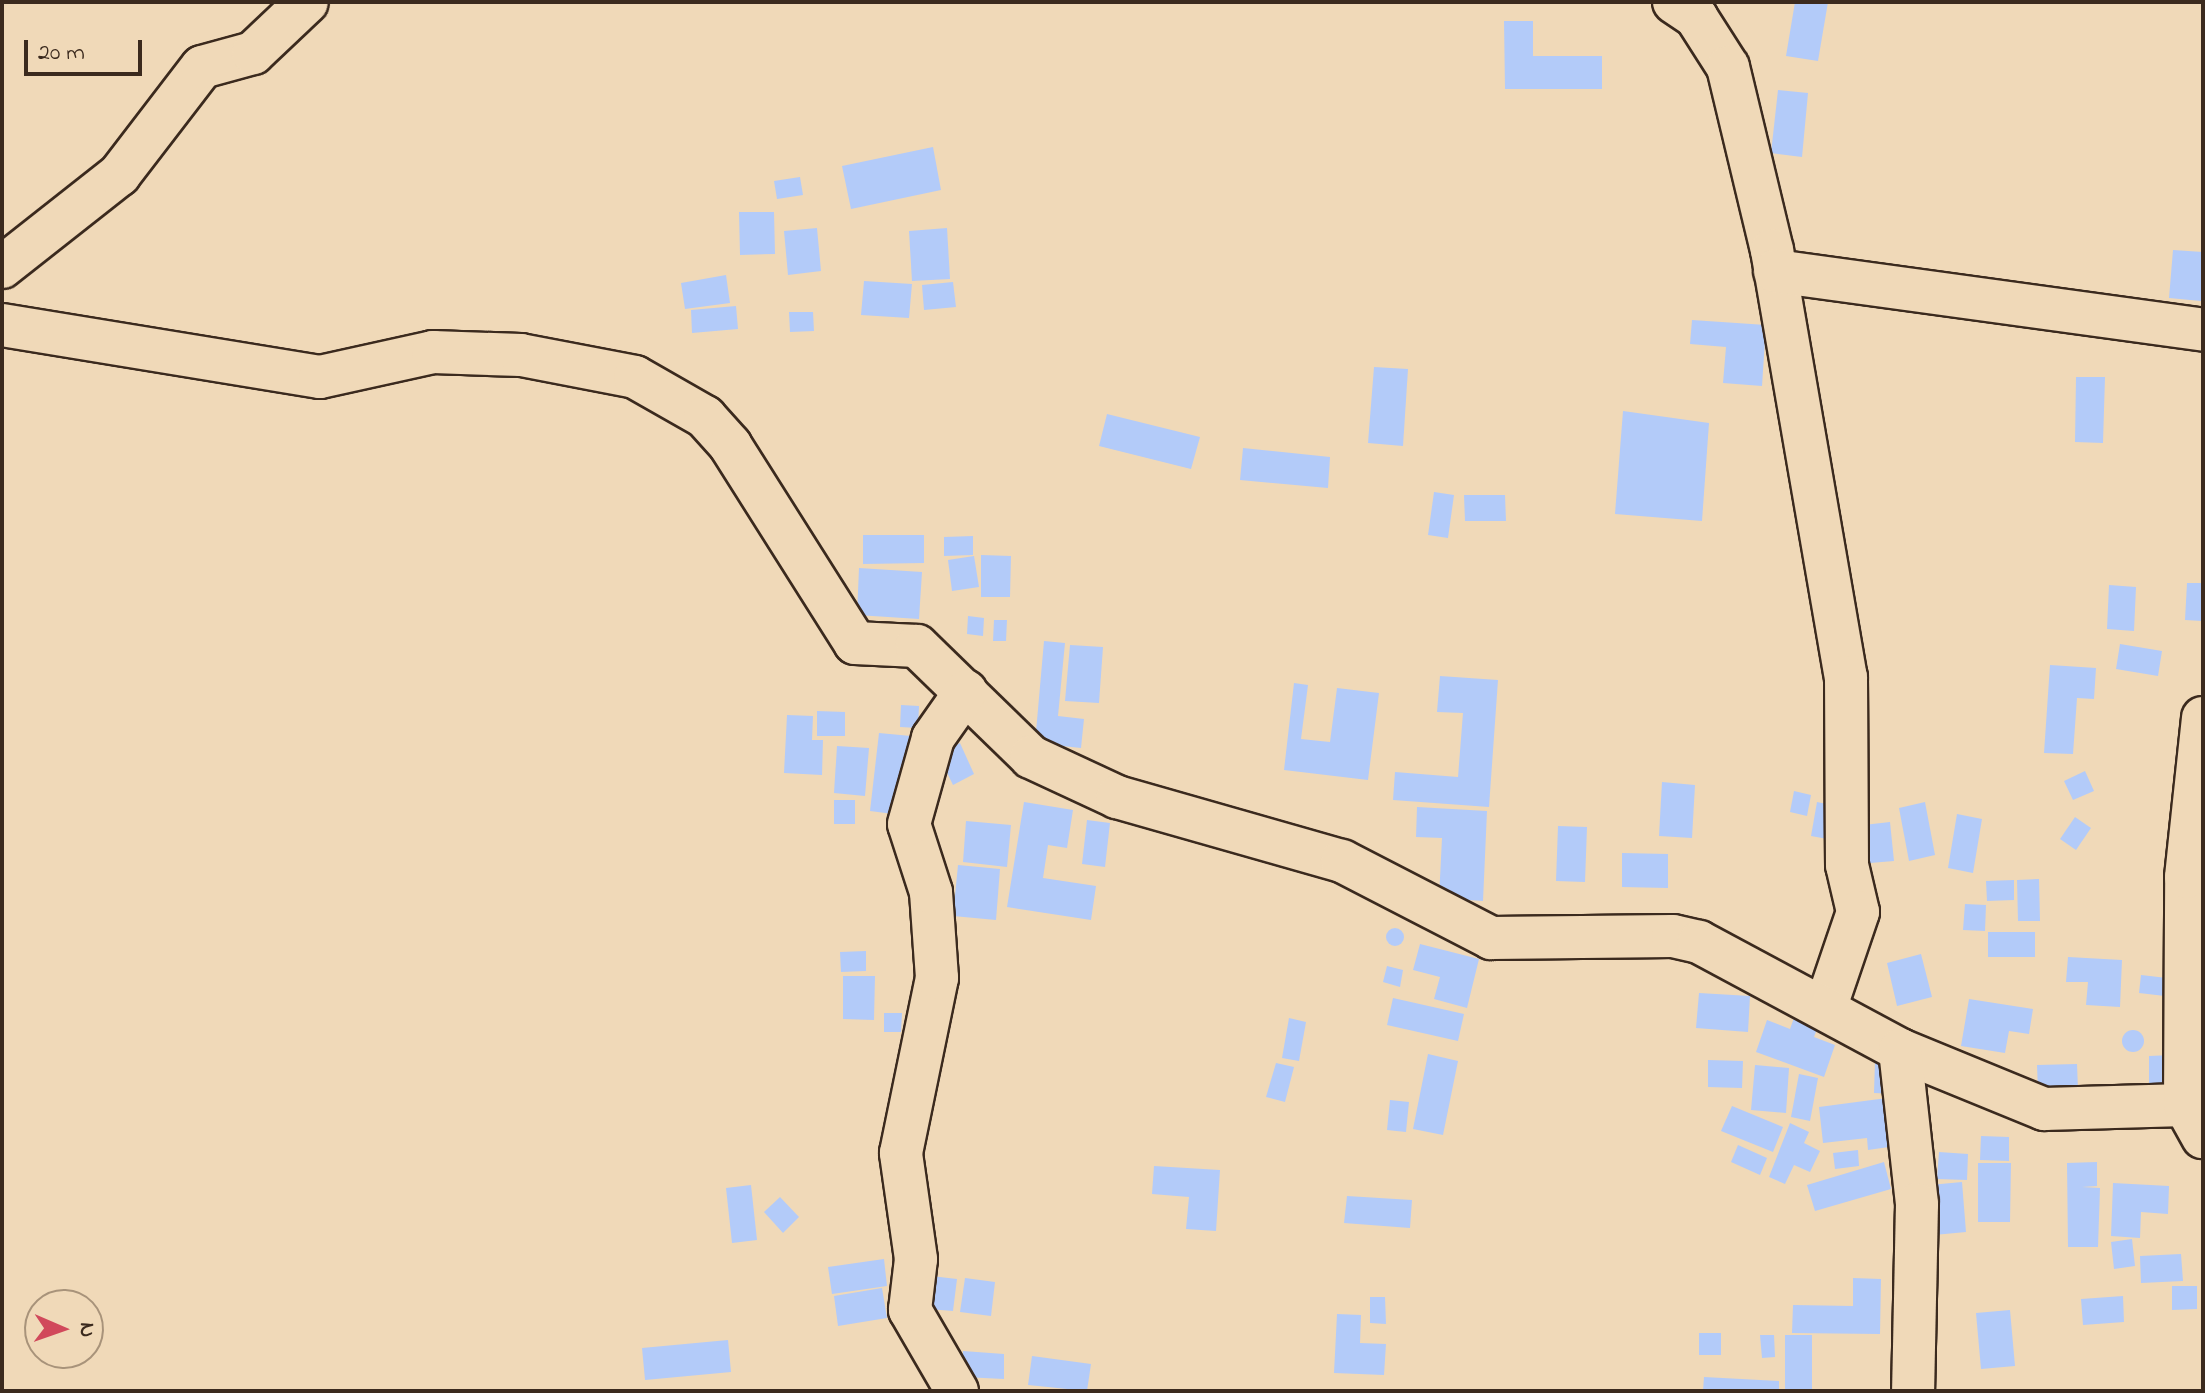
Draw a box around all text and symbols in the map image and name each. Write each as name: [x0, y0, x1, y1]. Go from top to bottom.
scale bar: [28, 24, 146, 74]
text: 20 m: [38, 36, 85, 71]
north arrow: [24, 1289, 104, 1369]
text: N: [70, 1322, 102, 1338]

